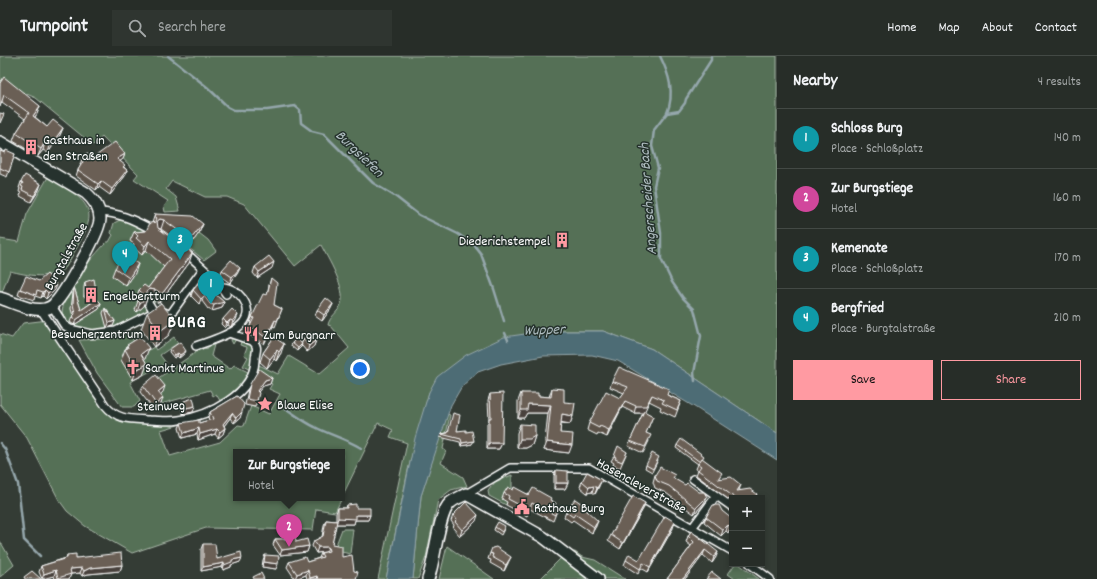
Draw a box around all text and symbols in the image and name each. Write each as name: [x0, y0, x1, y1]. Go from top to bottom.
search box: [112, 10, 392, 46]
text: Turnpoint: [20, 14, 88, 41]
icon: search: [126, 17, 148, 39]
text: Search here: [158, 17, 226, 39]
text: Home: [887, 18, 916, 38]
text: Map: [938, 18, 960, 38]
text: About: [982, 18, 1013, 38]
text: Contact: [1035, 18, 1077, 38]
text: Nearby: [793, 70, 837, 94]
text: 4 results: [1038, 73, 1081, 92]
text: Schloss Burg: [831, 118, 903, 140]
water label: Burgsiefen: [329, 126, 389, 184]
text: 1: [805, 129, 807, 148]
text: 140 m: [1054, 129, 1081, 148]
place label: Gasthaus in den Straßen: [43, 131, 108, 167]
building icon: Gasthaus in den Straßen: [22, 138, 40, 156]
text: Place · Schloßplatz: [831, 140, 923, 159]
water label: Angerscheider Bach: [634, 141, 664, 256]
text: Zur Burgstiege: [831, 178, 913, 200]
text: 2: [803, 189, 809, 208]
text: 160 m: [1053, 189, 1081, 208]
text: Hotel: [831, 200, 857, 219]
street label: Burgtalstraße: [40, 219, 94, 294]
pin: 3: [167, 227, 193, 260]
building icon: Diederichstempel: [553, 231, 571, 249]
place label: Diederichstempel: [459, 232, 551, 252]
text: Kemenate: [831, 238, 888, 260]
pin: 4: [112, 241, 138, 274]
text: 3: [803, 249, 809, 268]
text: 170 m: [1054, 249, 1081, 268]
text: Place · Schloßplatz: [831, 260, 923, 279]
pin: 1: [198, 271, 224, 304]
building icon: Engelbertturm: [82, 286, 100, 304]
place label: Engelbertturm: [103, 287, 180, 307]
text: Bergfried: [831, 298, 884, 320]
text: 4: [803, 309, 809, 328]
text: 210 m: [1053, 309, 1081, 328]
district label: BURG: [167, 311, 207, 336]
water label: Wupper: [523, 319, 566, 343]
text: Place · Burgtalstraße: [831, 320, 935, 339]
building icon: Besucherzentrum: [146, 324, 164, 342]
place label: Besucherzentrum: [51, 325, 143, 345]
restaurant icon: Zum Burgnarr: [242, 325, 260, 343]
place label: Zum Burgnarr: [263, 326, 336, 346]
church icon: Sankt Martinus: [124, 358, 142, 376]
place label: Sankt Martinus: [145, 359, 225, 379]
your location: [350, 359, 370, 379]
button: Save: [793, 360, 933, 400]
button: Share: [941, 360, 1081, 400]
place icon: Blaue Elise: [256, 395, 274, 413]
street label: Steinweg: [137, 396, 185, 418]
place label: Blaue Elise: [277, 396, 333, 416]
popup: [233, 449, 345, 501]
street label: Hasencleverstraße: [592, 454, 690, 520]
text: Zur Burgstiege: [248, 455, 330, 477]
text: Hotel: [248, 477, 274, 496]
map controls: [729, 495, 765, 567]
button: +: [729, 495, 765, 531]
public building icon: Rathaus Burg: [513, 498, 531, 516]
place label: Rathaus Burg: [534, 499, 605, 519]
pin: 2: [276, 514, 302, 547]
button: −: [729, 531, 765, 567]

